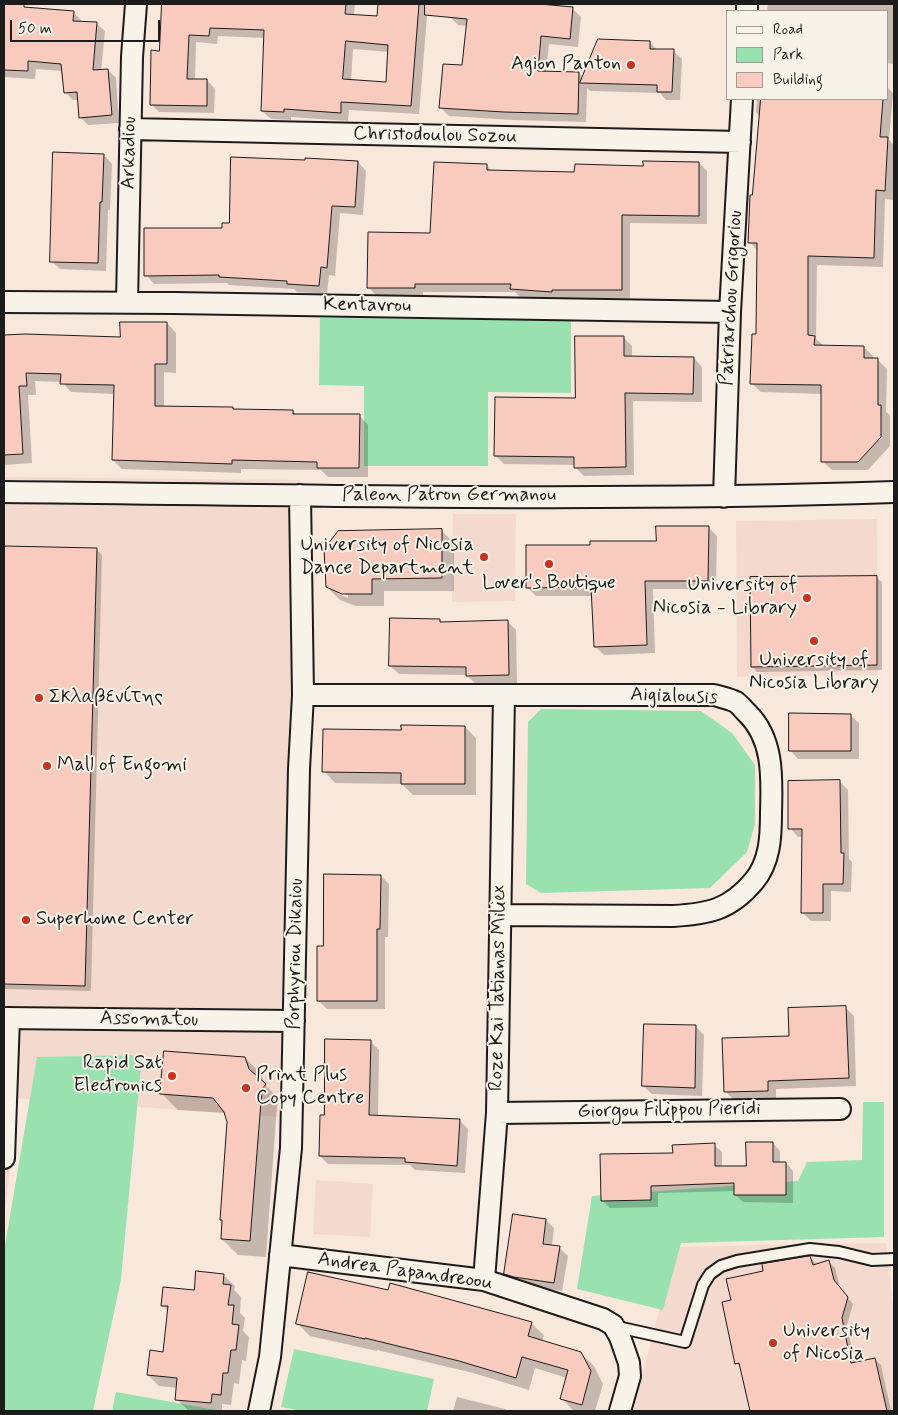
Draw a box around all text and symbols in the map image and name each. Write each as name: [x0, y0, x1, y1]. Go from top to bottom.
scale bar: [12, 10, 162, 42]
legend: [726, 10, 888, 100]
text: 50 m: [18, 19, 52, 39]
text: Road: [773, 20, 803, 40]
text: Park: [773, 45, 803, 65]
place label: Agion Panton: [511, 53, 621, 77]
marker: Agion Panton: [625, 59, 637, 71]
text: Building: [773, 70, 823, 90]
street label: Arkadiou: [117, 116, 143, 190]
street label: Christodoulou Sozou: [353, 123, 517, 149]
street label: Patriarchou Grigoriou: [715, 210, 749, 386]
street label: Kentavrou: [323, 293, 411, 319]
street label: Paleon Patron Germanou: [342, 484, 556, 508]
place label: University of Nicosia Dance Department: [300, 534, 474, 581]
marker: University of Nicosia Dance Department: [478, 551, 490, 563]
marker: Lover's Boutique: [543, 558, 555, 570]
place label: Lover's Boutique: [482, 572, 616, 596]
place label: University of Nicosia - Library: [653, 574, 797, 621]
marker: University of Nicosia - Library: [801, 592, 813, 604]
marker: University of Nicosia Library: [808, 635, 820, 647]
place label: University of Nicosia Library: [749, 649, 879, 696]
street label: Aigialousis: [630, 683, 718, 711]
place label: Σκλαβενίτης: [49, 686, 163, 710]
marker: Σκλαβενίτης: [33, 692, 45, 704]
place label: Mall of Engomi: [57, 754, 187, 778]
marker: Mall of Engomi: [41, 760, 53, 772]
street label: Porphyriou Dikaiou: [283, 878, 309, 1030]
street label: Roze Kai Tatianas Miliex: [485, 885, 513, 1091]
place label: Superhome Center: [36, 908, 194, 932]
marker: Superhome Center: [20, 914, 32, 926]
street label: Assomatou: [100, 1007, 198, 1033]
place label: Rapid Sat Electronics: [73, 1052, 162, 1099]
place label: Print Plus Copy Centre: [256, 1064, 364, 1111]
marker: Rapid Sat Electronics: [166, 1070, 178, 1082]
marker: Print Plus Copy Centre: [240, 1082, 252, 1094]
street label: Giorgou Filippou Pieridi: [577, 1097, 761, 1125]
street label: Andrea Papandreoou: [316, 1248, 494, 1296]
place label: University of Nicosia: [783, 1320, 870, 1367]
marker: University of Nicosia: [767, 1337, 779, 1349]

